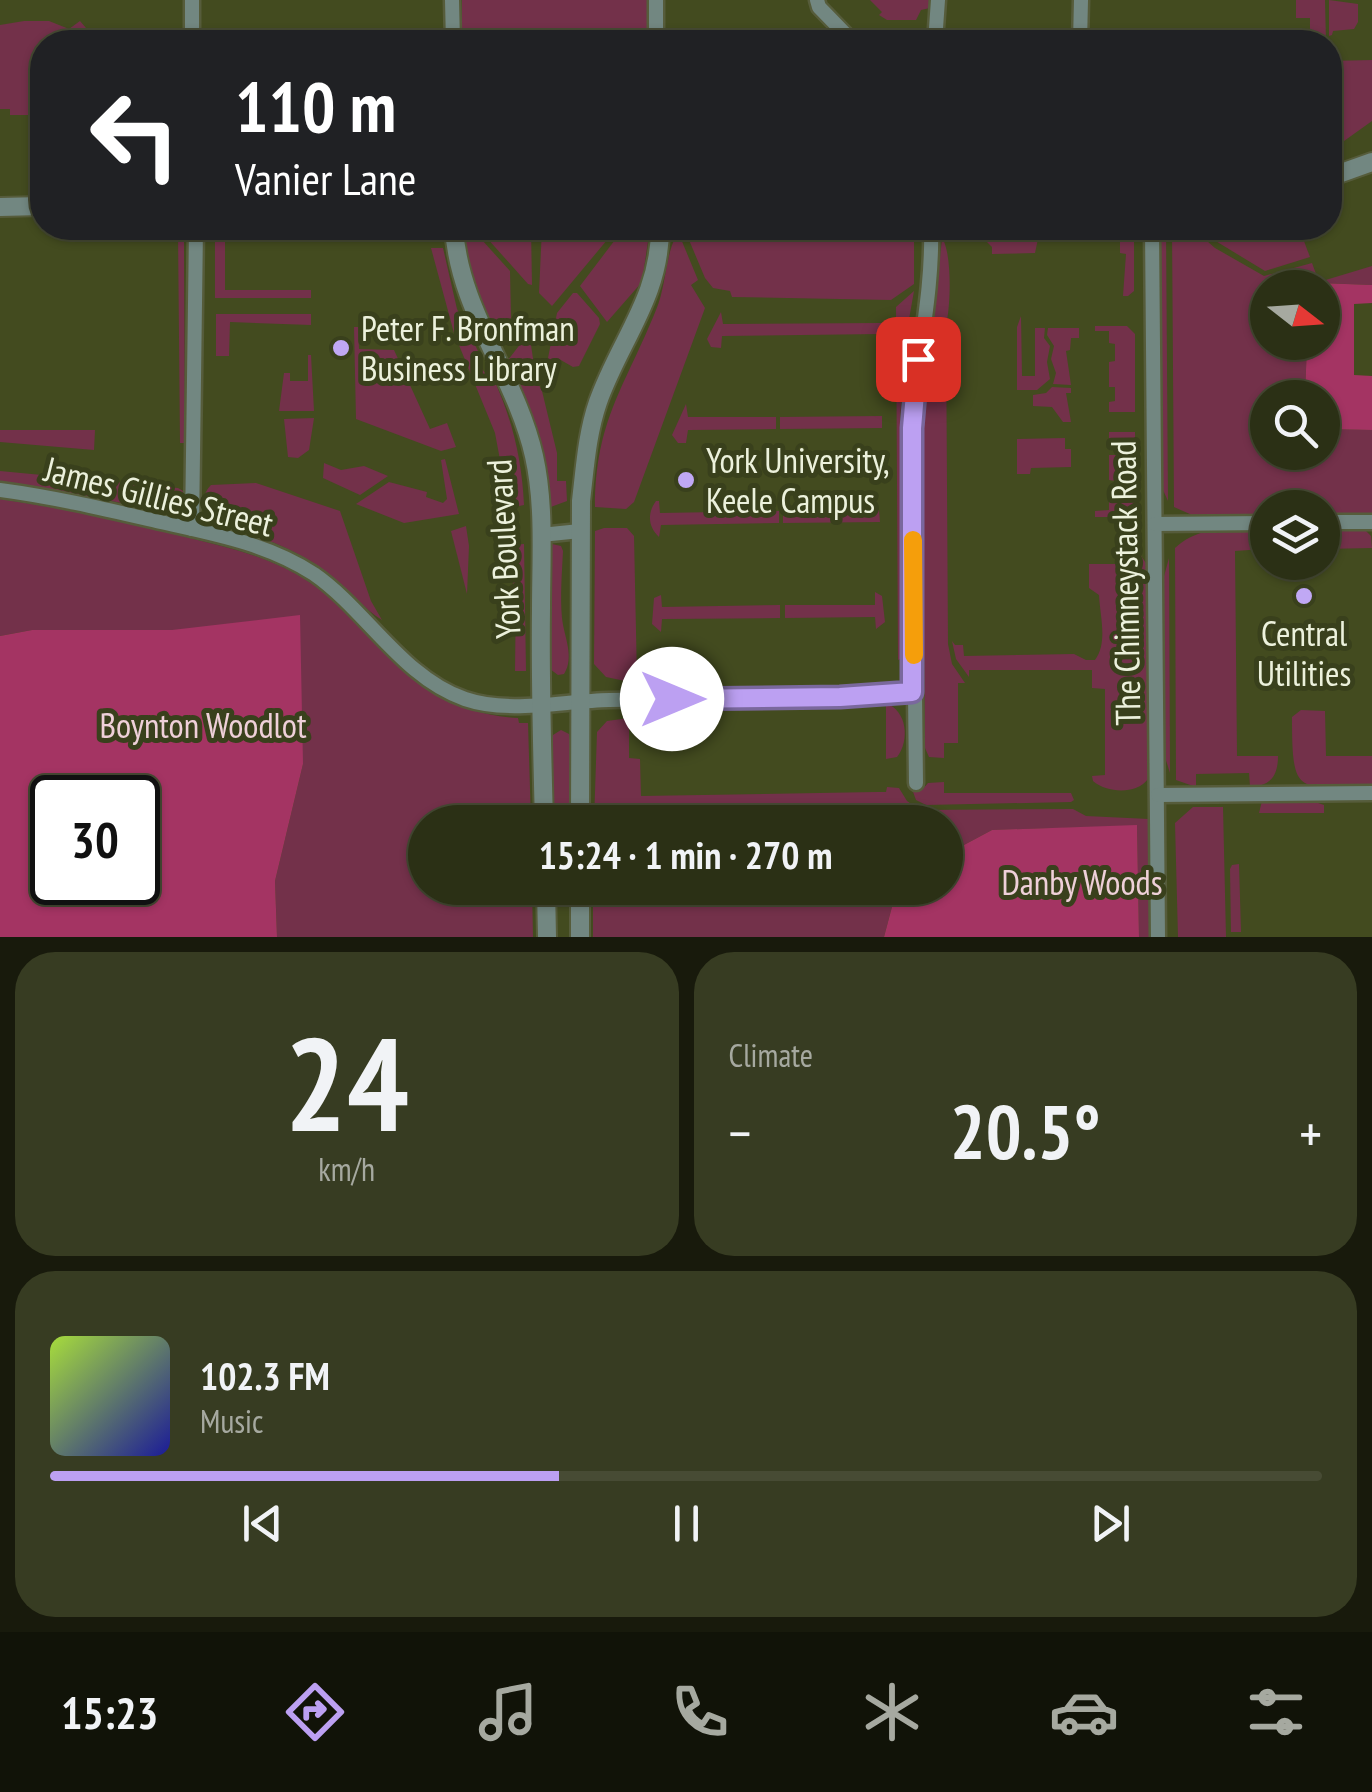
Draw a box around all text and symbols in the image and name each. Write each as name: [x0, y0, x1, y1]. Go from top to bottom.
text: 110 m: [235, 61, 396, 151]
icon: left: [70, 70, 200, 200]
text: Vanier Lane: [235, 149, 416, 207]
north arrow: [1250, 270, 1340, 360]
map controls: [1250, 270, 1340, 580]
place label: Peter F. Bronfman Business Library: [361, 305, 575, 391]
pin: [876, 317, 961, 402]
icon: arrive: [891, 332, 946, 387]
marker: Peter F. Bronfman Business Library: [330, 337, 352, 359]
button: search: [1250, 380, 1340, 470]
place label: York University, Keele Campus: [706, 437, 890, 523]
street label: The Chimneystack Road: [1100, 440, 1150, 726]
street label: James Gillies Street: [39, 445, 278, 547]
street label: York Boulevard: [475, 458, 531, 640]
marker: York University, Keele Campus: [675, 469, 697, 491]
button: layers: [1250, 490, 1340, 580]
marker: Central Utilities: [1293, 585, 1315, 607]
place label: Central Utilities: [1257, 610, 1351, 696]
position arrow: [620, 647, 724, 751]
park label: Boynton Woodlot: [99, 702, 307, 748]
speed limit sign: 30: [30, 775, 160, 905]
text: 15:24 · 1 min · 270 m: [539, 830, 832, 879]
park label: Danby Woods: [1001, 859, 1163, 905]
text: 24: [285, 999, 409, 1167]
text: Climate: [729, 1034, 813, 1076]
text: 20.5°: [950, 1083, 1101, 1180]
text: −: [729, 1097, 751, 1168]
text: +: [1299, 1097, 1322, 1168]
text: km/h: [318, 1148, 375, 1190]
text: 102.3 FM: [200, 1351, 330, 1400]
text: Music: [200, 1400, 263, 1442]
icon: previous: [235, 1496, 290, 1551]
icon: pause: [659, 1496, 714, 1551]
icon: next: [1083, 1496, 1138, 1551]
icon: directions: [280, 1677, 350, 1747]
icon: music: [473, 1677, 543, 1747]
icon: phone: [665, 1677, 735, 1747]
icon: climate: [857, 1677, 927, 1747]
icon: car: [1049, 1677, 1119, 1747]
icon: filters: [1241, 1677, 1311, 1747]
text: 15:23: [61, 1683, 158, 1741]

